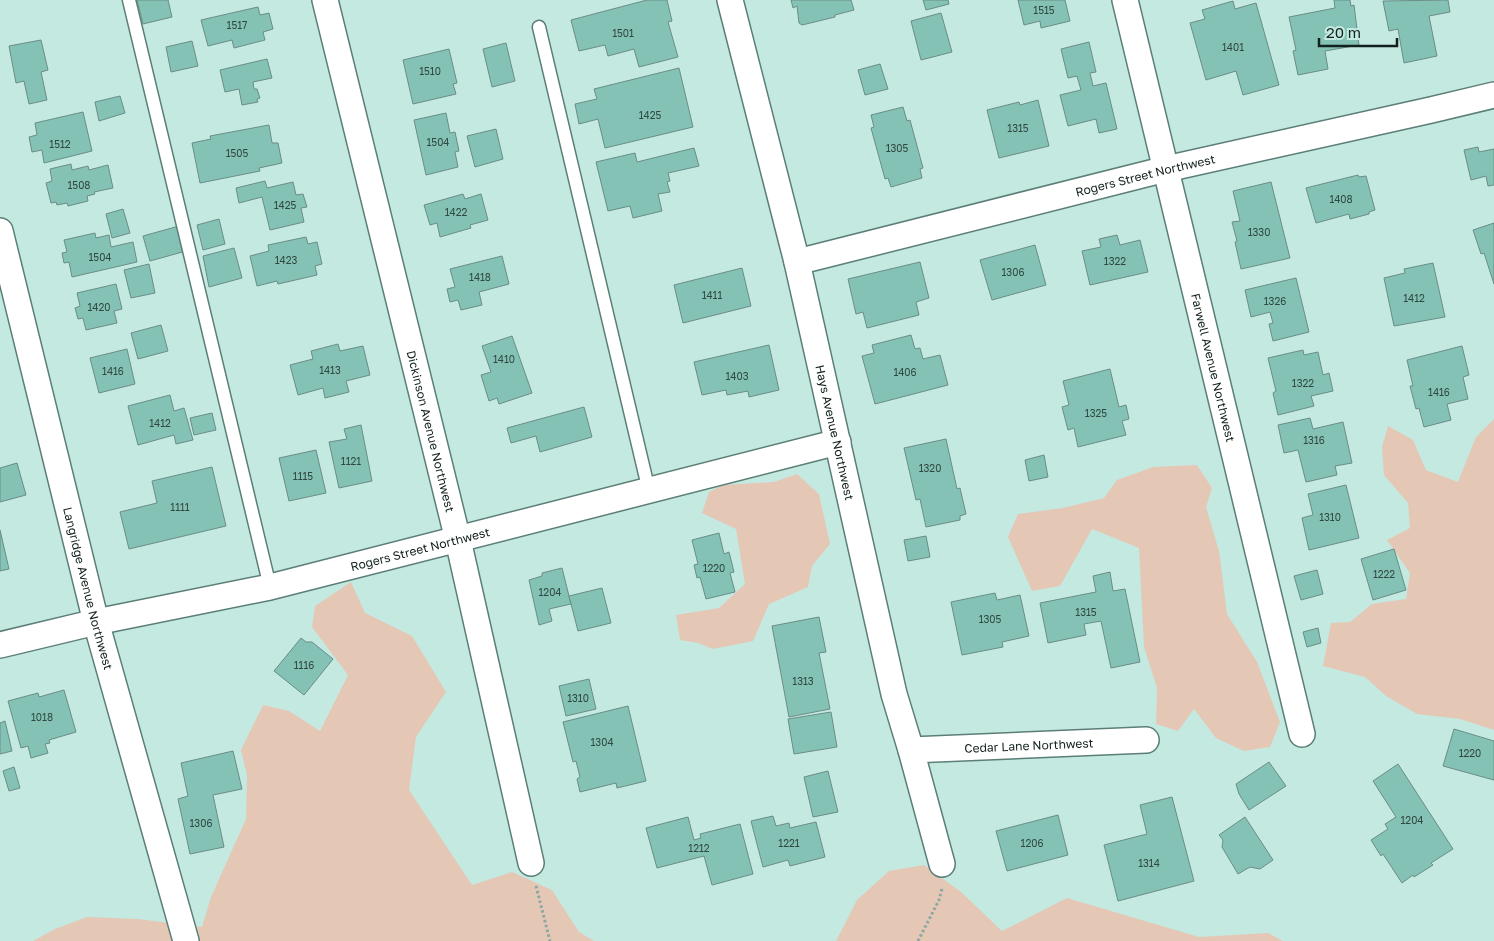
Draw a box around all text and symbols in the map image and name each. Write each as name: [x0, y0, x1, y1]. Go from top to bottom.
house number: 1515: [1033, 4, 1055, 16]
scale bar: [1319, 15, 1396, 47]
house number: 1517: [227, 19, 247, 31]
text: 20 m: [1326, 23, 1361, 41]
house number: 1501: [612, 27, 634, 39]
house number: 1401: [1222, 41, 1244, 53]
house number: 1510: [419, 65, 441, 77]
house number: 1425: [639, 109, 661, 121]
house number: 1315: [1007, 122, 1029, 134]
house number: 1504: [427, 136, 449, 148]
house number: 1512: [49, 138, 71, 150]
house number: 1305: [886, 142, 909, 154]
house number: 1505: [226, 147, 249, 159]
street label: Rogers Street Northwest: [1074, 151, 1217, 199]
house number: 1508: [68, 179, 90, 191]
house number: 1408: [1329, 193, 1353, 205]
house number: 1425: [274, 199, 296, 211]
house number: 1422: [445, 206, 467, 218]
house number: 1330: [1248, 226, 1270, 238]
house number: 1504: [89, 251, 111, 263]
house number: 1423: [275, 254, 297, 266]
house number: 1322: [1104, 255, 1126, 267]
house number: 1306: [1002, 266, 1024, 278]
house number: 1418: [469, 271, 491, 283]
house number: 1411: [702, 289, 722, 301]
street label: Farwell Avenue Northwest: [1188, 292, 1239, 443]
house number: 1412: [1403, 292, 1425, 304]
house number: 1326: [1264, 295, 1286, 307]
house number: 1420: [88, 301, 110, 313]
street label: Dickinson Avenue Northwest: [404, 349, 458, 514]
house number: 1410: [493, 353, 515, 365]
street label: Hays Avenue Northwest: [813, 363, 858, 502]
house number: 1413: [319, 364, 341, 376]
house number: 1416: [102, 365, 124, 377]
house number: 1406: [893, 366, 917, 378]
house number: 1403: [726, 370, 749, 382]
house number: 1322: [1292, 377, 1314, 389]
house number: 1416: [1428, 386, 1450, 398]
house number: 1325: [1085, 407, 1107, 419]
house number: 1412: [149, 417, 171, 429]
house number: 1316: [1303, 434, 1325, 446]
house number: 1121: [341, 455, 361, 467]
house number: 1320: [919, 462, 941, 474]
house number: 1115: [293, 470, 313, 482]
house number: 1111: [170, 501, 190, 513]
street label: Langridge Avenue Northwest: [60, 505, 117, 672]
house number: 1310: [1319, 511, 1341, 523]
street label: Rogers Street Northwest: [349, 524, 491, 574]
house number: 1220: [703, 562, 725, 574]
house number: 1222: [1373, 568, 1395, 580]
house number: 1204: [539, 586, 561, 598]
house number: 1315: [1075, 606, 1097, 618]
house number: 1305: [979, 613, 1002, 625]
house number: 1116: [294, 659, 314, 671]
house number: 1313: [792, 675, 814, 687]
house number: 1310: [567, 692, 589, 704]
house number: 1018: [31, 711, 53, 723]
street label: Cedar Lane Northwest: [964, 735, 1094, 755]
house number: 1304: [591, 736, 614, 748]
house number: 1220: [1459, 747, 1481, 759]
house number: 1204: [1401, 814, 1423, 826]
house number: 1306: [190, 817, 212, 829]
house number: 1221: [778, 837, 800, 849]
house number: 1206: [1021, 837, 1043, 849]
house number: 1212: [688, 842, 710, 854]
house number: 1314: [1138, 857, 1160, 869]

